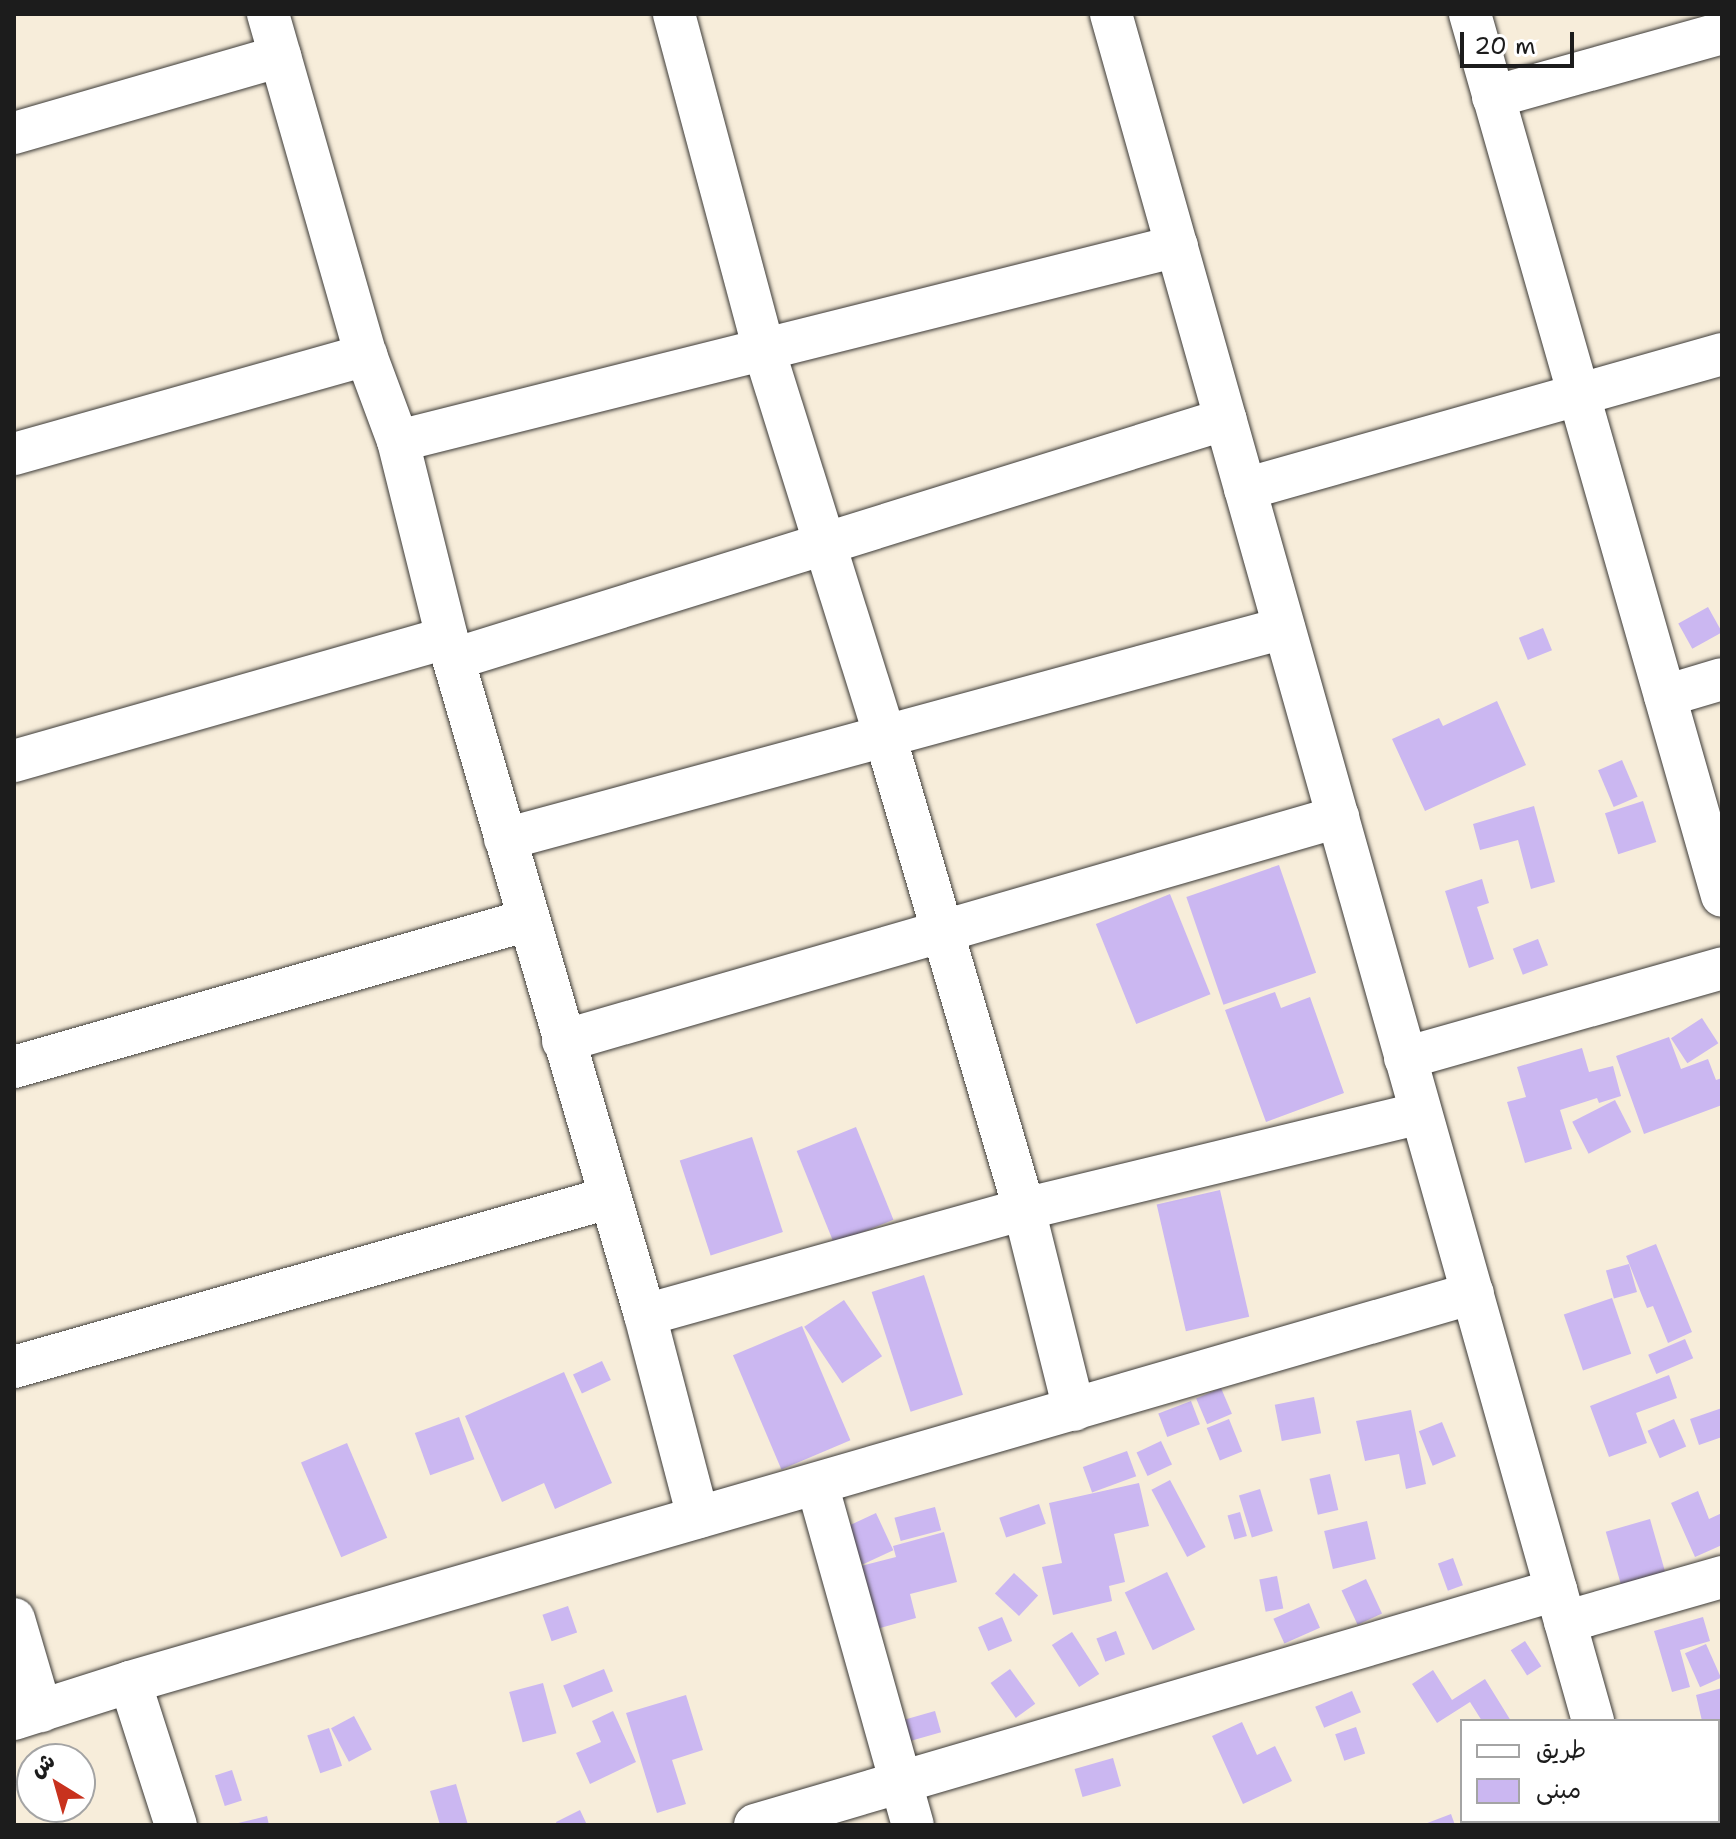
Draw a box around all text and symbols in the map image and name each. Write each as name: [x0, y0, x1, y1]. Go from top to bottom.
scale bar: [1464, 16, 1578, 66]
text: 20 m: [1474, 30, 1536, 62]
legend: [1460, 1719, 1720, 1823]
text: طريق: [1536, 1734, 1586, 1766]
north arrow: [16, 1743, 96, 1823]
text: ش: [24, 1746, 61, 1784]
text: مبنى: [1536, 1774, 1581, 1806]

